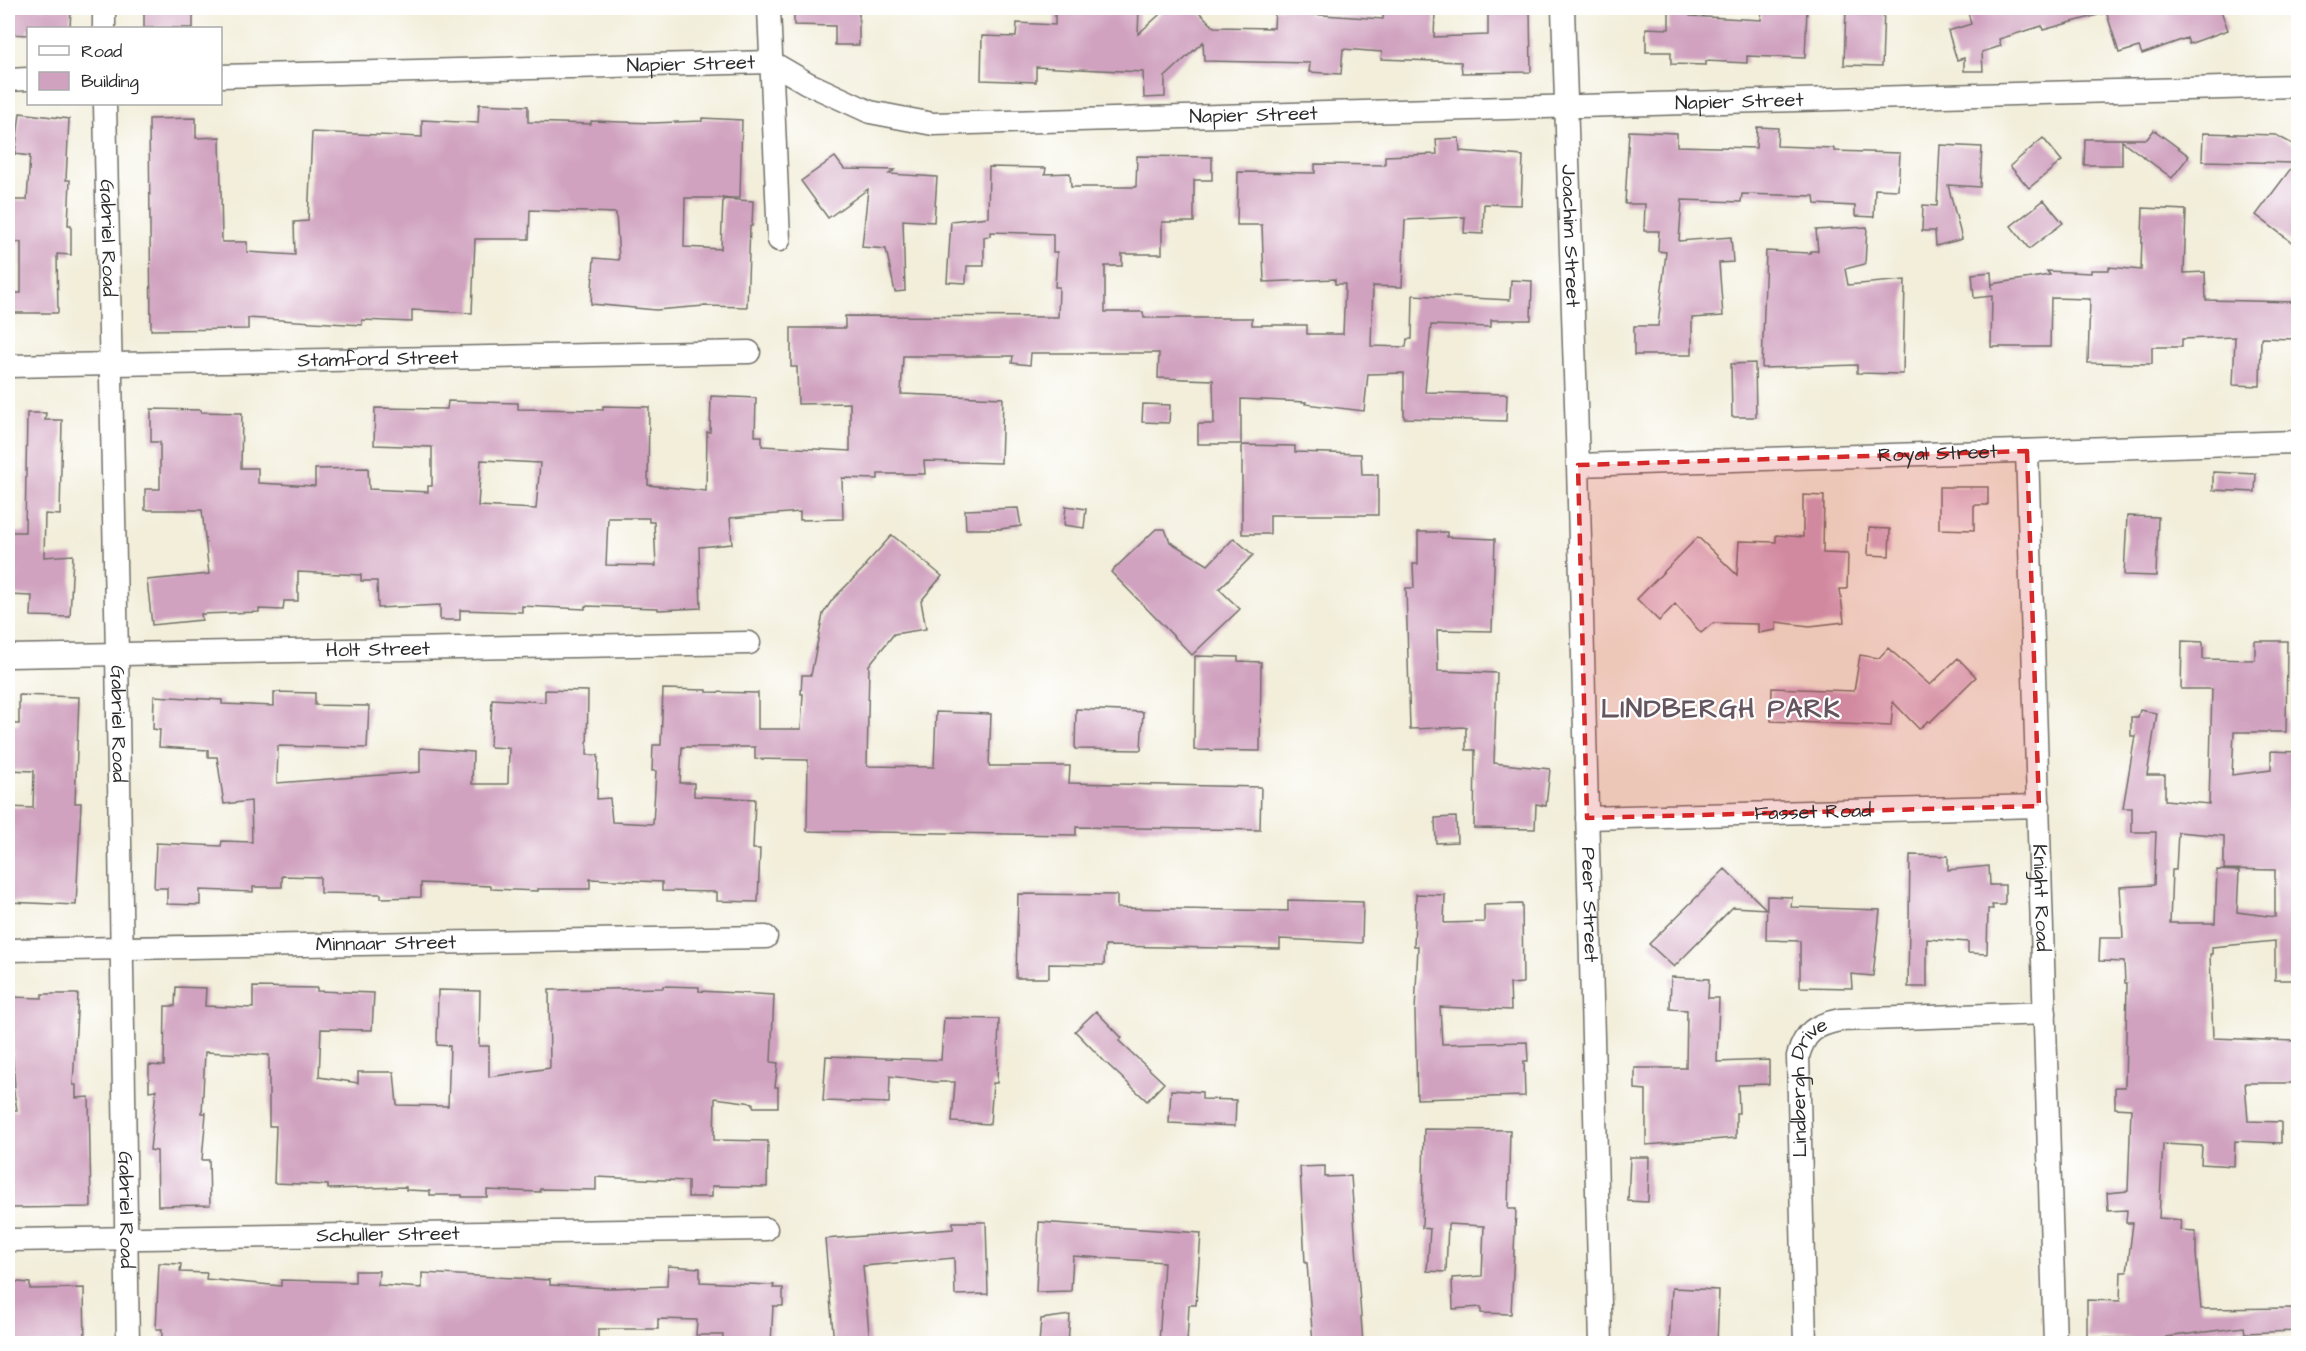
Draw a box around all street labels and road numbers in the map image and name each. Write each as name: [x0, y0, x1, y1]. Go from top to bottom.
street label: Napier Street: [626, 48, 755, 80]
street label: Napier Street: [1675, 86, 1804, 117]
street label: Napier Street: [1189, 99, 1318, 131]
street label: Joachim Street: [1554, 164, 1587, 308]
street label: Gabriel Road: [93, 179, 123, 297]
street label: Stamford Street: [297, 343, 459, 375]
street label: Royal Street: [1878, 438, 1998, 470]
street label: Holt Street: [326, 635, 430, 664]
street label: Gabriel Road: [103, 665, 133, 783]
street label: Fasset Road: [1754, 796, 1872, 828]
street label: Knight Road: [2025, 844, 2057, 952]
street label: Peer Street: [1574, 847, 1605, 963]
street label: Minnaar Street: [315, 928, 457, 959]
street label: Lindbergh Drive: [1784, 1010, 1832, 1158]
street label: Gabriel Road: [111, 1151, 141, 1269]
street label: Schuller Street: [316, 1219, 460, 1250]

